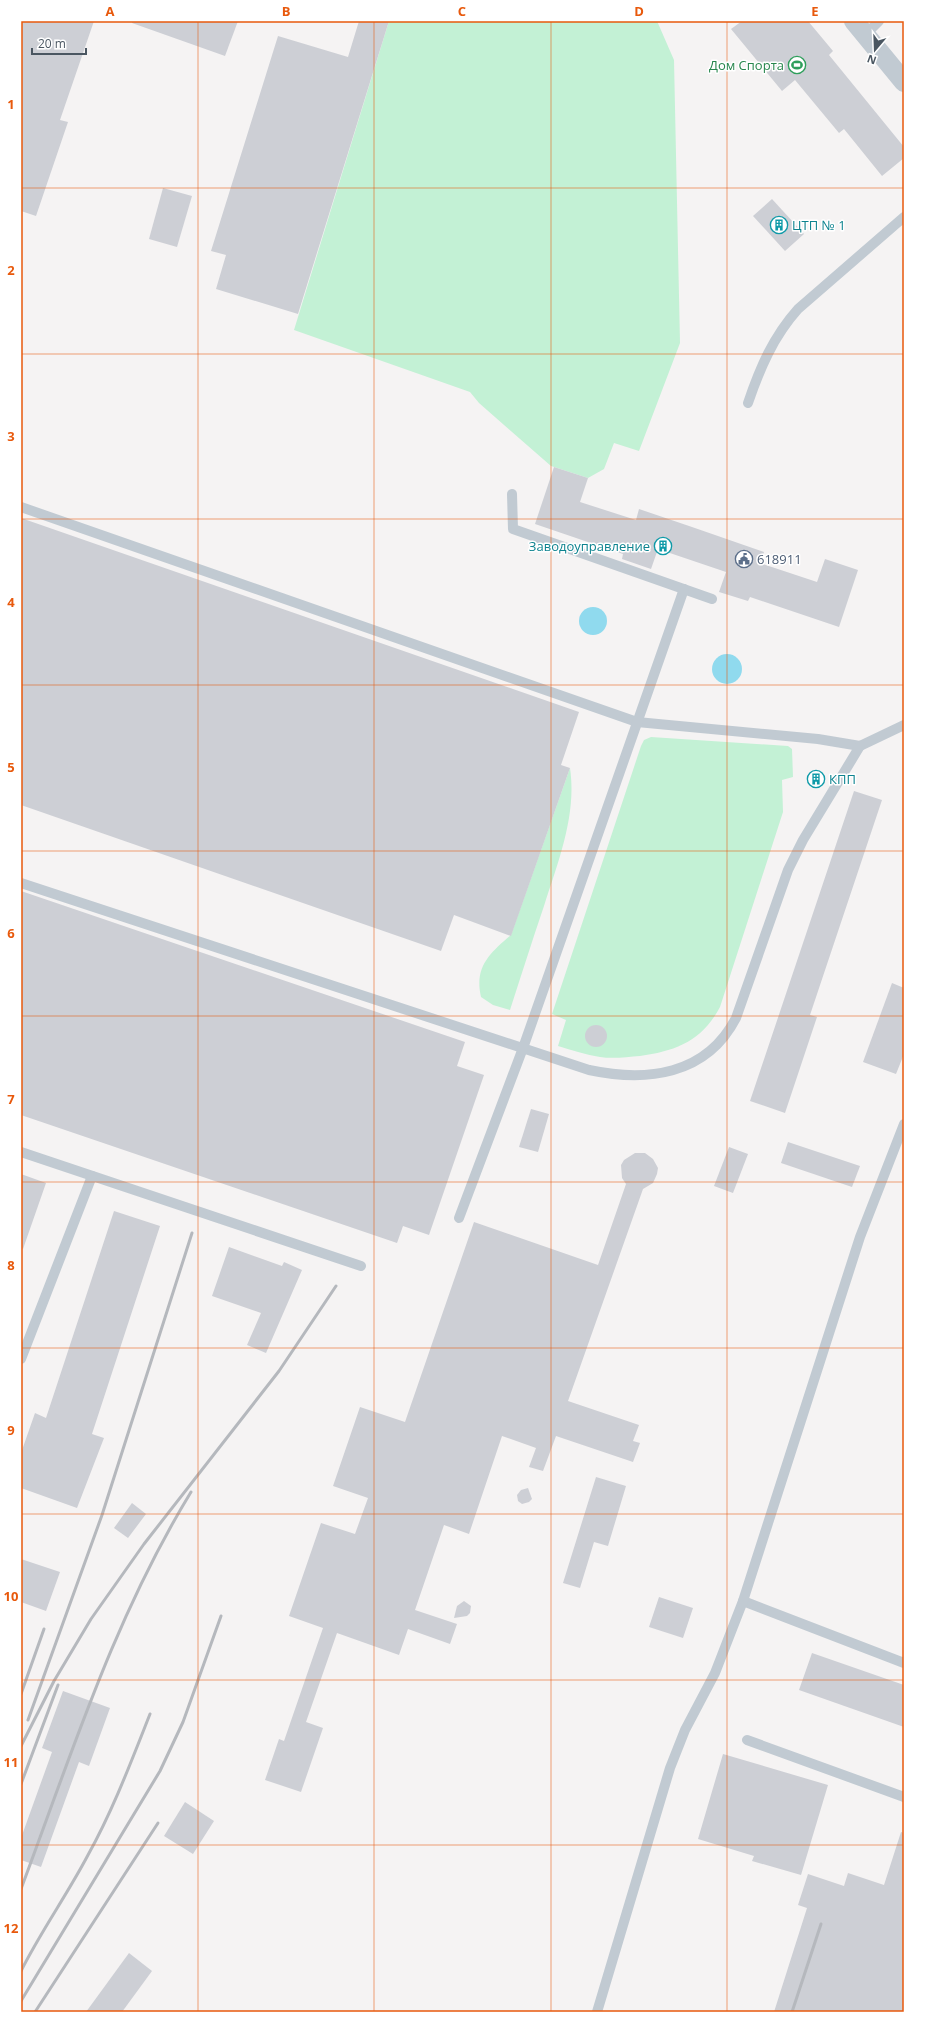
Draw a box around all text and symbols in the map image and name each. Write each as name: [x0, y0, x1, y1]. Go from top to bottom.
text: A: [106, 2, 115, 20]
text: B: [282, 2, 291, 20]
text: C: [458, 2, 466, 20]
text: D: [634, 2, 644, 20]
text: E: [811, 2, 819, 20]
scale bar: [32, 30, 86, 56]
north arrow: [855, 30, 895, 70]
text: 20 m: [38, 35, 66, 52]
text: N: [865, 51, 878, 68]
sports icon: Дом Спорта: [787, 55, 807, 75]
place label: Дом Спорта: [709, 56, 784, 74]
text: 1: [7, 95, 15, 113]
building icon: ЦТП № 1: [769, 215, 789, 235]
place label: ЦТП № 1: [792, 216, 846, 234]
text: 2: [7, 261, 15, 279]
text: 3: [7, 427, 15, 445]
building icon: Заводоуправление: [653, 536, 673, 556]
place label: Заводоуправление: [529, 537, 650, 555]
public building icon: 618911: [734, 549, 754, 569]
place label: 618911: [757, 550, 802, 568]
text: 4: [7, 593, 15, 611]
text: 5: [7, 758, 15, 776]
building icon: КПП: [806, 769, 826, 789]
place label: КПП: [829, 770, 856, 788]
text: 6: [7, 924, 15, 942]
text: 7: [7, 1090, 15, 1108]
text: 8: [7, 1256, 15, 1274]
text: 9: [7, 1421, 15, 1439]
text: 10: [4, 1587, 18, 1605]
text: 11: [4, 1753, 18, 1771]
text: 12: [4, 1919, 19, 1937]

